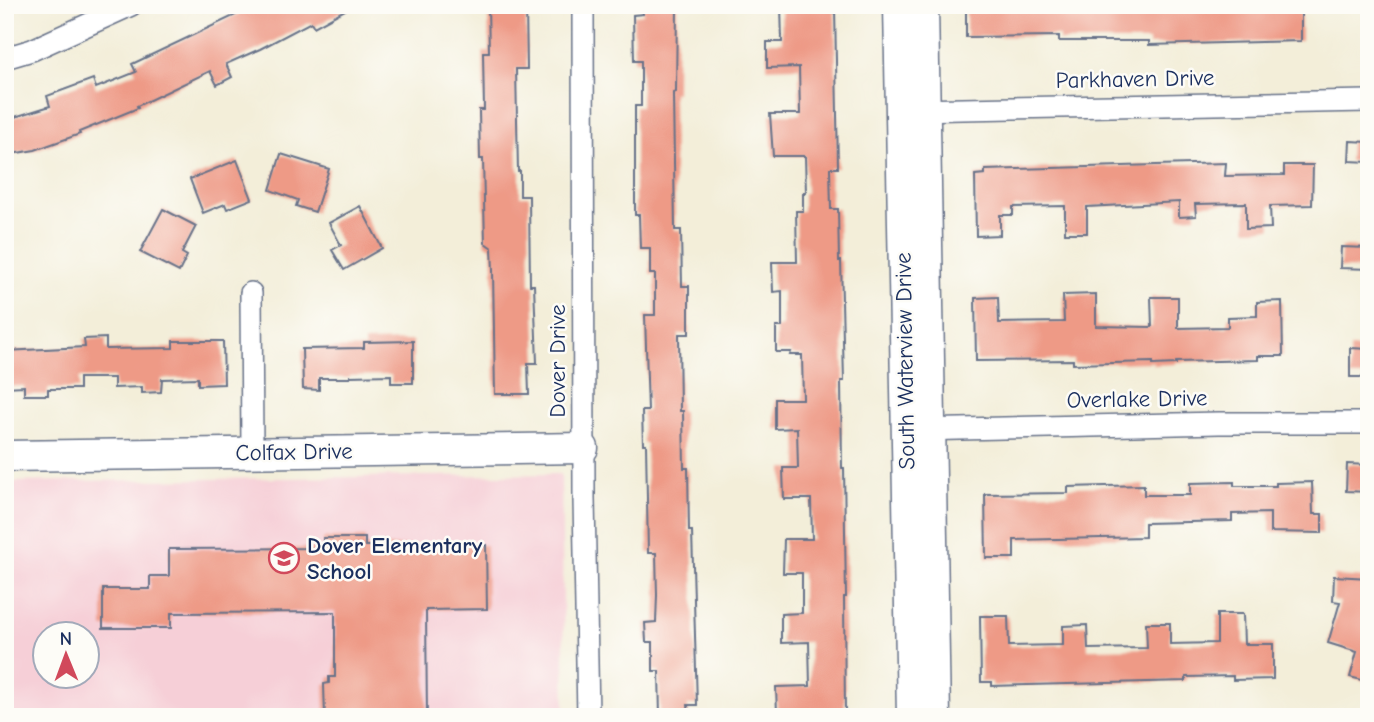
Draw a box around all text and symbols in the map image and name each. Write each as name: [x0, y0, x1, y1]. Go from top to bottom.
street label: Parkhaven Drive: [1055, 64, 1215, 94]
street label: South Waterview Drive: [890, 252, 920, 470]
street label: Dover Drive: [544, 304, 571, 418]
street label: Overlake Drive: [1066, 384, 1208, 414]
street label: Colfax Drive: [235, 437, 353, 467]
place label: Dover Elementary School: [307, 532, 483, 585]
school or university icon: Dover Elementary School: [267, 541, 301, 575]
north arrow: [32, 620, 102, 690]
text: N: [59, 628, 72, 650]

